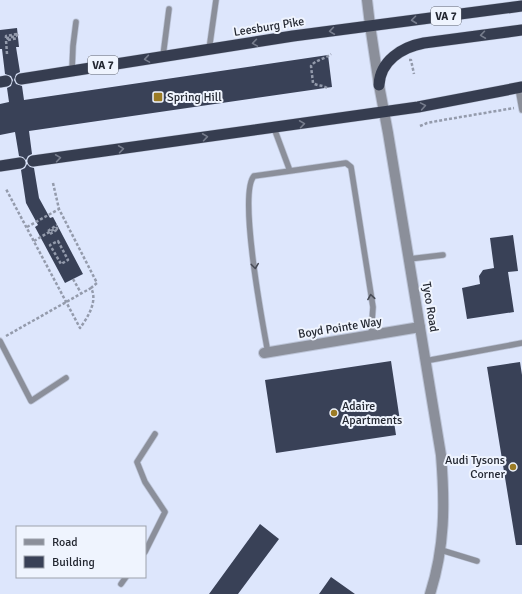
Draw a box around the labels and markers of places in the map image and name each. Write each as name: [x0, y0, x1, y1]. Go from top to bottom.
place label: Spring Hill: [167, 90, 222, 105]
marker: Spring Hill: [152, 91, 164, 103]
place label: Adaire Apartments: [342, 399, 402, 428]
marker: Adaire Apartments: [329, 408, 339, 418]
place label: Audi Tysons Corner: [445, 453, 506, 482]
marker: Audi Tysons Corner: [508, 462, 518, 472]

